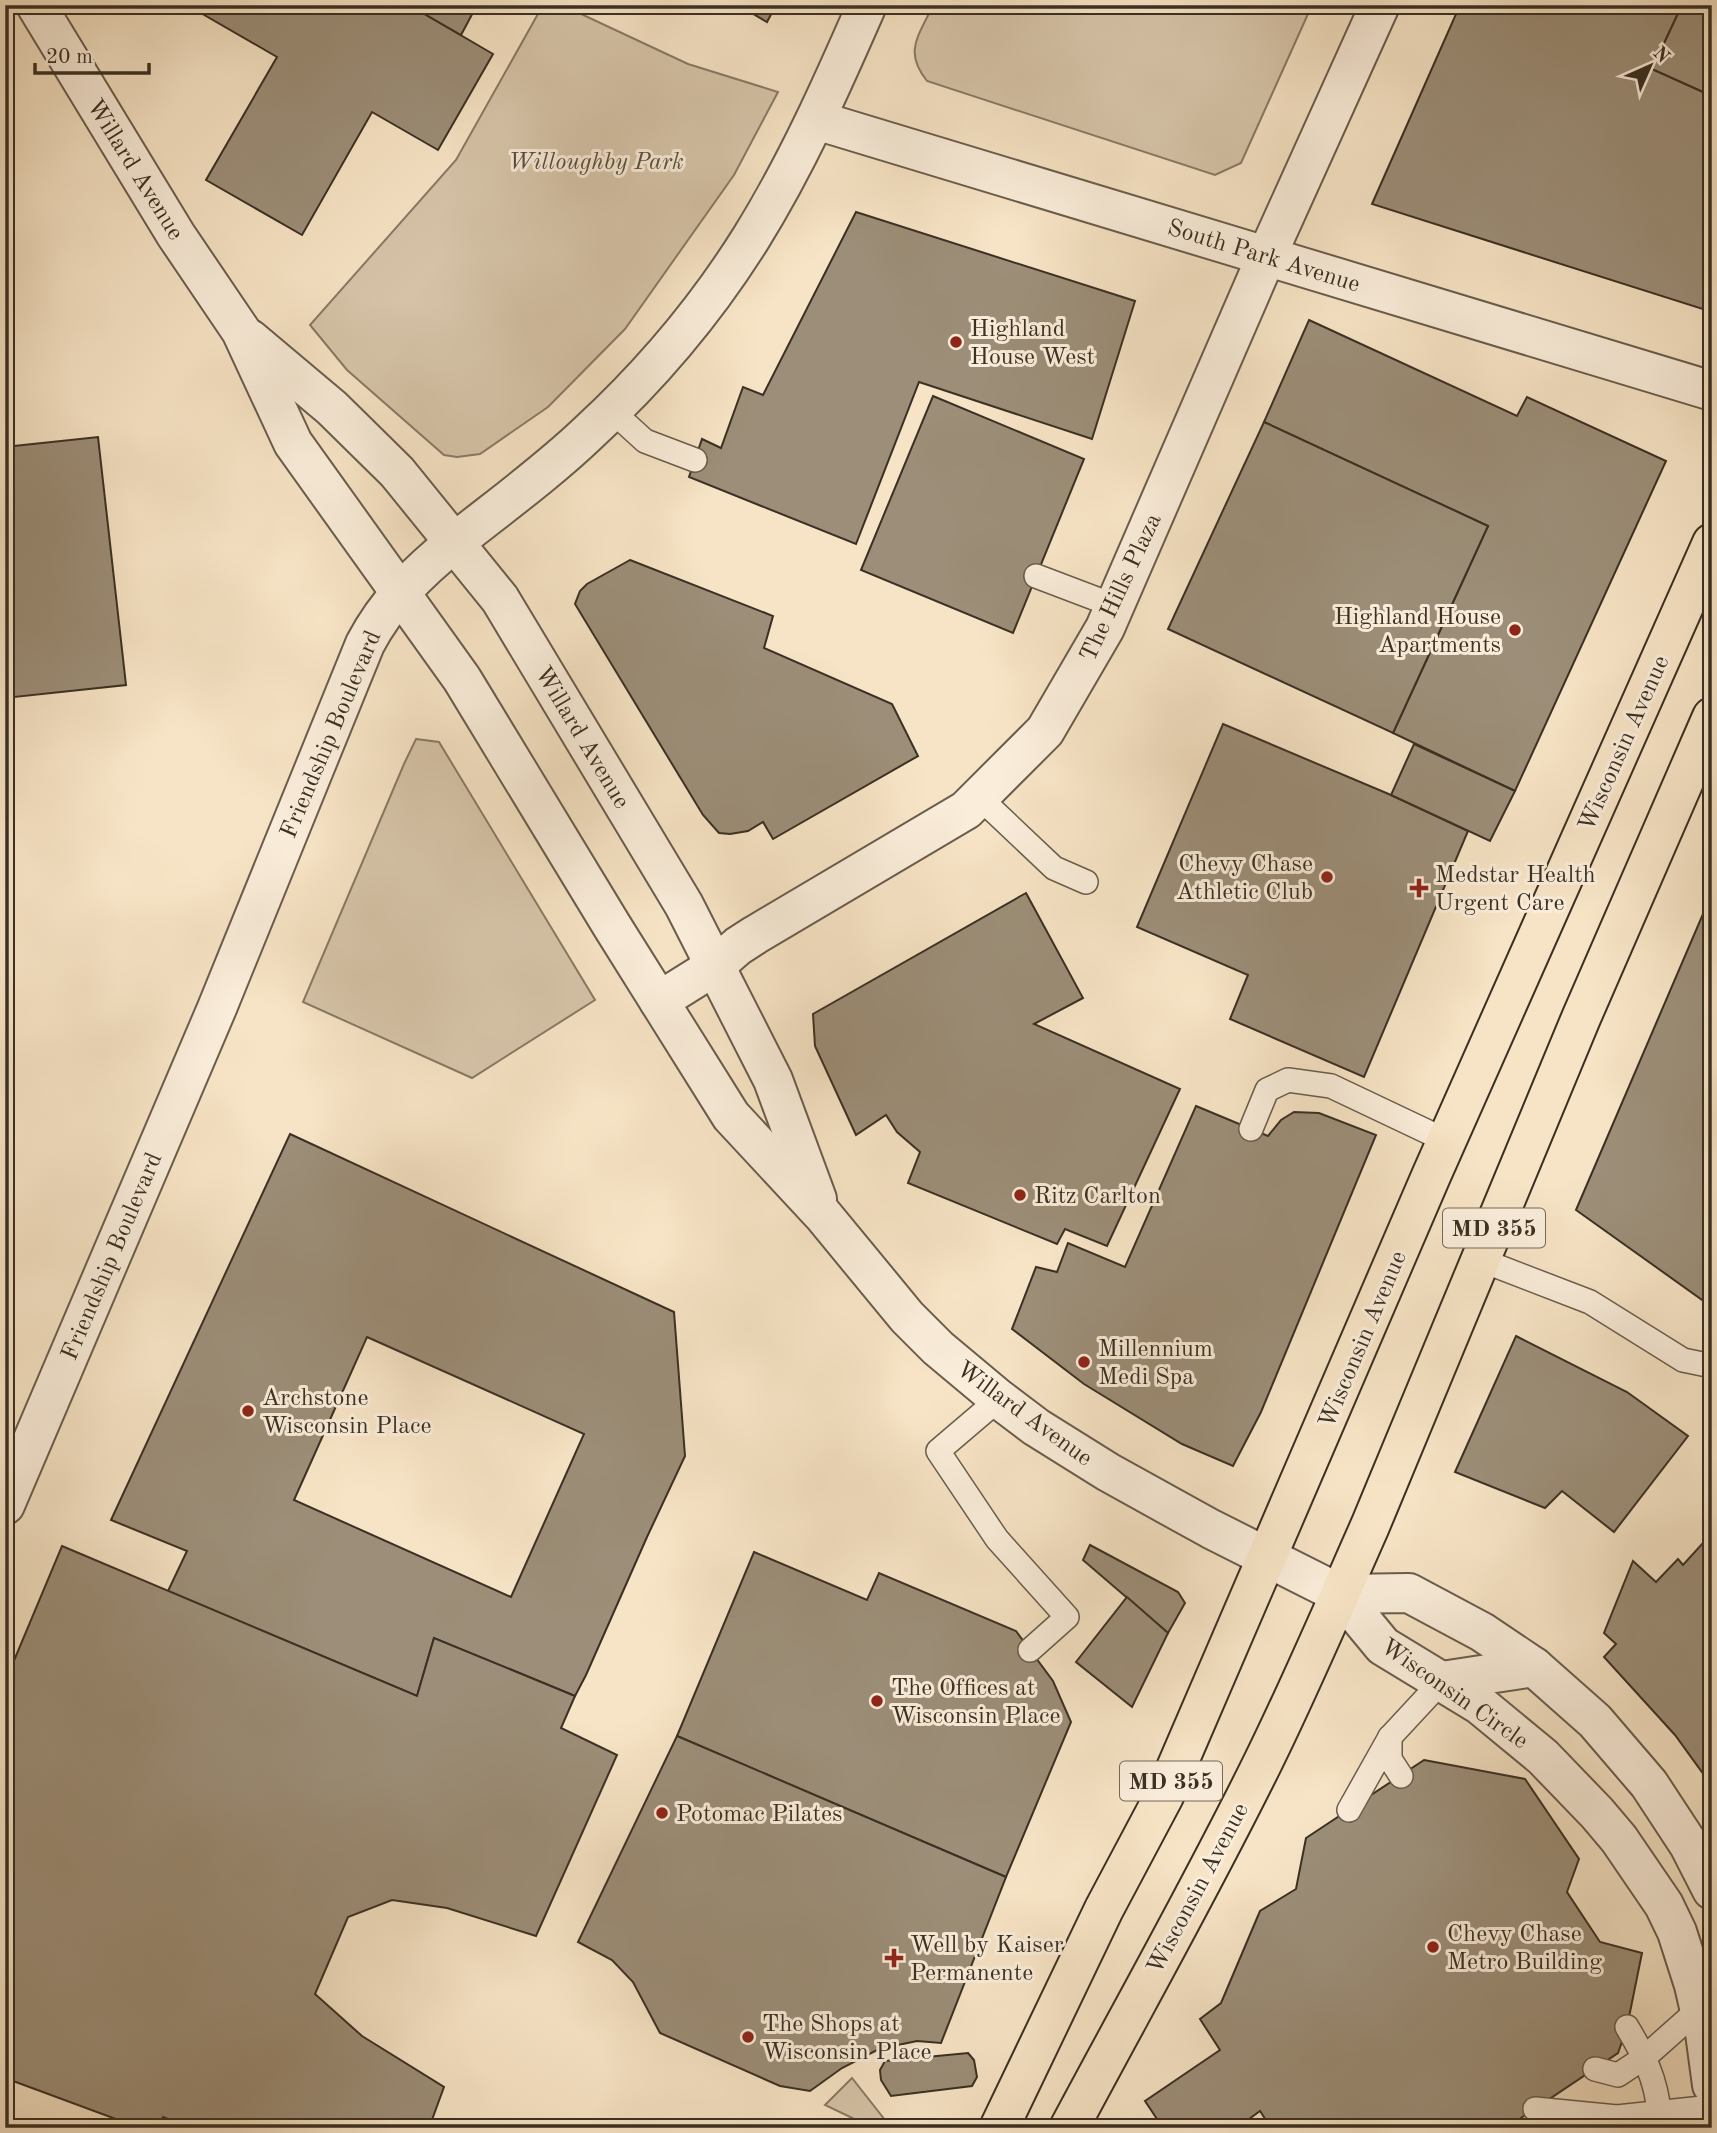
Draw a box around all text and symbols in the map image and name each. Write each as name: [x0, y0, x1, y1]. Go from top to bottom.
scale bar: [35, 32, 149, 76]
north arrow: [1616, 32, 1686, 102]
text: N: [1648, 44, 1672, 68]
text: 20 m: [46, 47, 93, 68]
street label: Willard Avenue: [81, 95, 187, 245]
park label: Willoughby Park: [508, 151, 684, 175]
street label: South Park Avenue: [1164, 216, 1363, 298]
place label: Highland House West: [970, 318, 1095, 370]
marker: Highland House West: [948, 334, 964, 350]
street label: The Hills Plaza: [1077, 510, 1167, 666]
place label: Highland House Apartments: [1334, 606, 1501, 658]
marker: Highland House Apartments: [1507, 622, 1523, 638]
street label: Friendship Boulevard: [277, 627, 386, 842]
street label: Wisconsin Avenue: [1575, 652, 1674, 835]
street label: Willard Avenue: [529, 663, 633, 813]
place label: Chevy Chase Athletic Club: [1176, 853, 1313, 905]
place label: Medstar Health Urgent Care: [1435, 864, 1596, 916]
marker: Chevy Chase Athletic Club: [1319, 869, 1335, 885]
marker: Medstar Health Urgent Care: [1409, 878, 1429, 898]
street label: Friendship Boulevard: [58, 1149, 167, 1364]
place label: Ritz Carlton: [1034, 1185, 1161, 1209]
marker: Ritz Carlton: [1012, 1187, 1028, 1203]
road number: MD 355: [1443, 1208, 1545, 1247]
street label: Wisconsin Avenue: [1316, 1248, 1412, 1432]
place label: Millennium Medi Spa: [1098, 1338, 1213, 1390]
marker: Millennium Medi Spa: [1076, 1354, 1092, 1370]
street label: Willard Avenue: [952, 1358, 1096, 1472]
place label: Archstone Wisconsin Place: [262, 1387, 432, 1439]
marker: Archstone Wisconsin Place: [240, 1403, 256, 1419]
street label: Wisconsin Circle: [1376, 1635, 1532, 1754]
place label: The Offices at Wisconsin Place: [891, 1677, 1061, 1729]
marker: The Offices at Wisconsin Place: [869, 1693, 885, 1709]
road number: MD 355: [1120, 1762, 1222, 1800]
street label: Wisconsin Avenue: [1144, 1800, 1254, 1978]
place label: Potomac Pilates: [676, 1803, 842, 1827]
marker: Potomac Pilates: [654, 1805, 670, 1821]
place label: Chevy Chase Metro Building: [1447, 1923, 1602, 1975]
place label: Well by Kaiser Permanente: [910, 1934, 1064, 1986]
marker: Chevy Chase Metro Building: [1425, 1939, 1441, 1955]
marker: Well by Kaiser Permanente: [884, 1948, 904, 1968]
place label: The Shops at Wisconsin Place: [762, 2013, 932, 2065]
marker: The Shops at Wisconsin Place: [740, 2029, 756, 2045]

